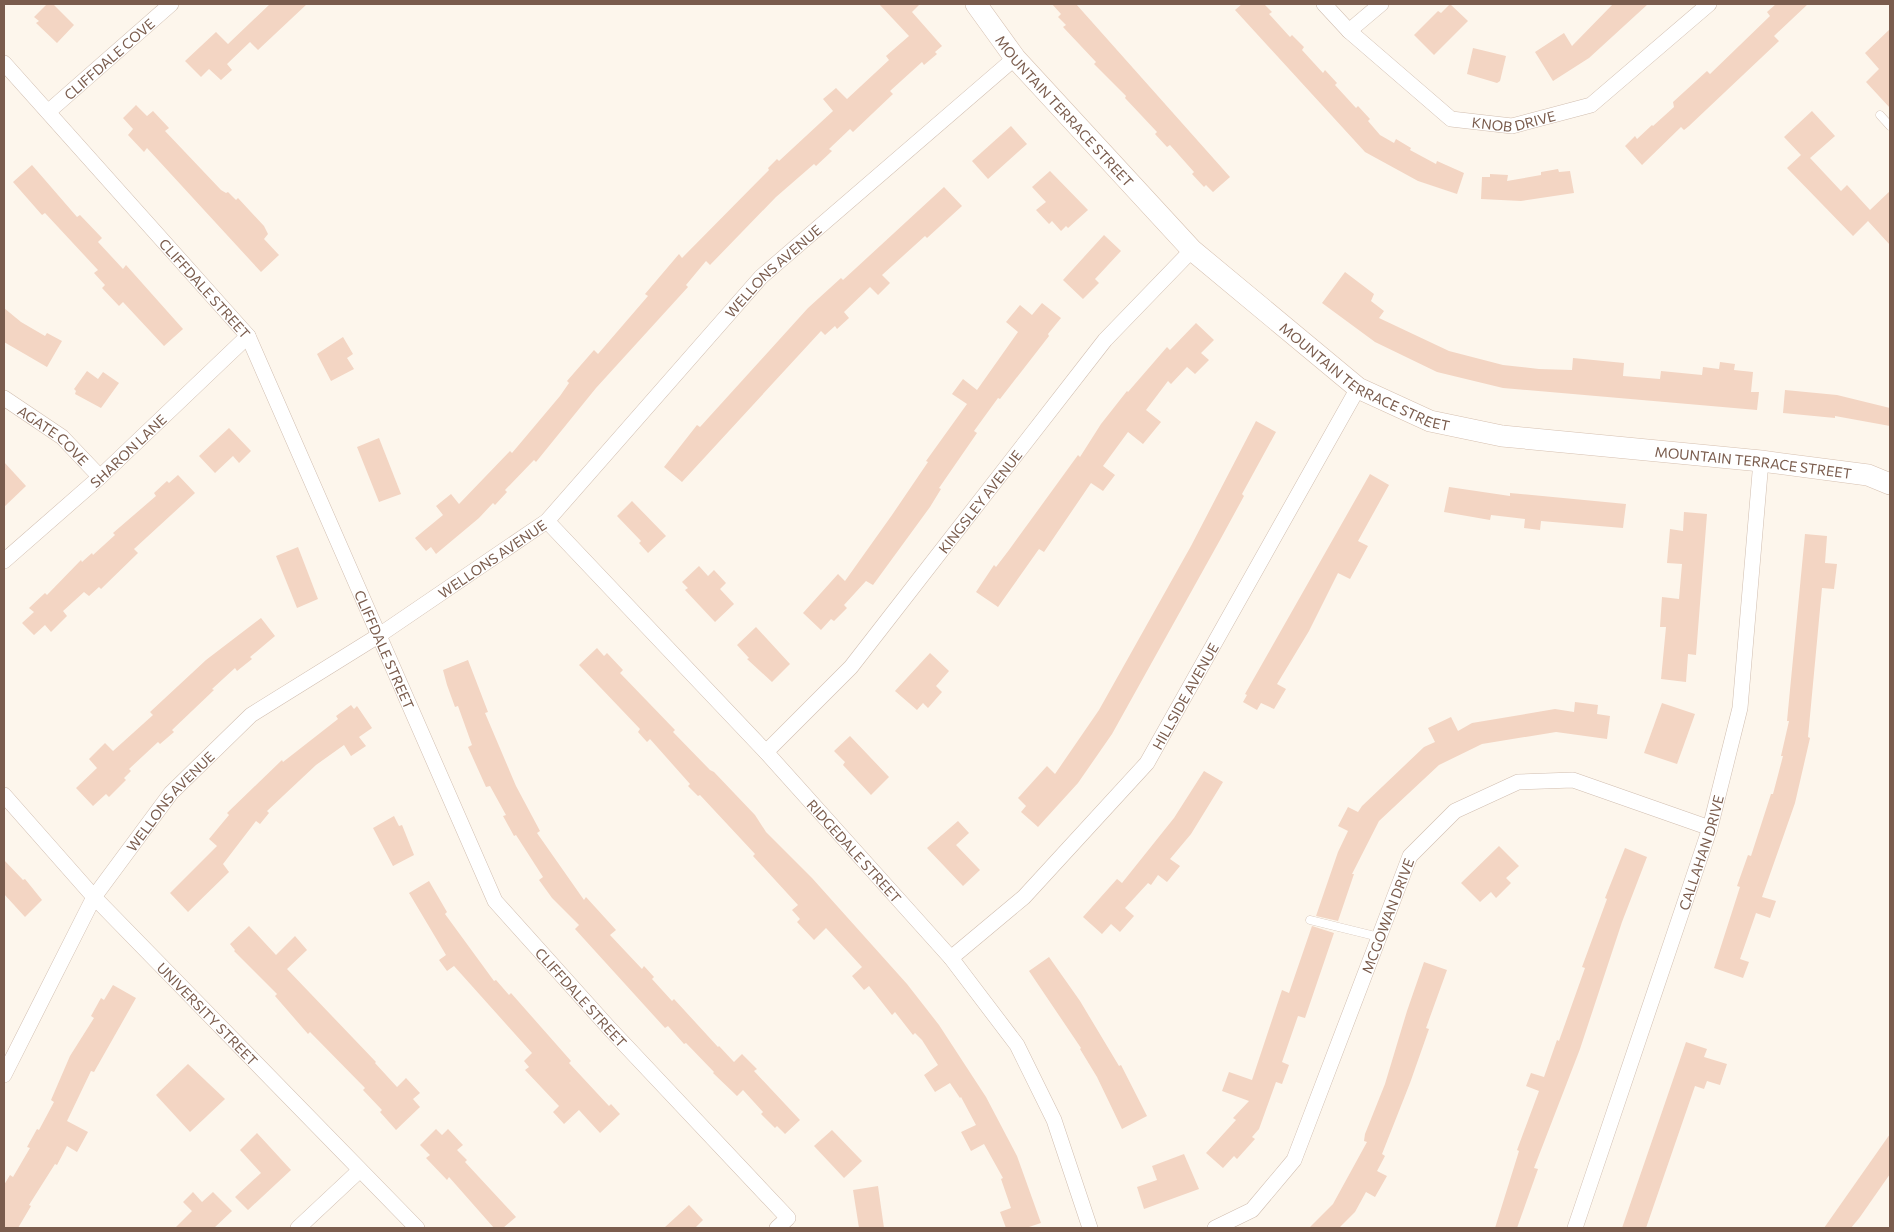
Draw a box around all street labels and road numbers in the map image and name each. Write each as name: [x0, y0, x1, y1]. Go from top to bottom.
street label: CLIFFDALE COVE: [60, 14, 158, 103]
street label: MOUNTAIN TERRACE STREET: [993, 31, 1137, 190]
street label: KNOB DRIVE: [1471, 106, 1557, 134]
street label: WELLONS AVENUE: [721, 221, 824, 321]
street label: CLIFFDALE STREET: [156, 235, 254, 342]
street label: MOUNTAIN TERRACE STREET: [1277, 318, 1451, 433]
street label: AGATE COVE: [15, 401, 93, 469]
street label: SHARON LANE: [86, 410, 169, 491]
street label: MOUNTAIN TERRACE STREET: [1654, 442, 1853, 481]
street label: KINGSLEY AVENUE: [934, 446, 1025, 556]
street label: WELLONS AVENUE: [435, 516, 549, 601]
street label: CLIFFDALE STREET: [351, 587, 418, 711]
street label: HILLSIDE AVENUE: [1148, 640, 1221, 752]
street label: WELLONS AVENUE: [122, 747, 217, 855]
street label: CALLAHAN DRIVE: [1674, 793, 1726, 912]
street label: RIDGEDALE STREET: [804, 796, 905, 906]
street label: MCGOWAN DRIVE: [1358, 856, 1417, 976]
street label: CLIFFDALE STREET: [532, 944, 631, 1050]
street label: UNIVERSITY STREET: [154, 959, 262, 1069]

